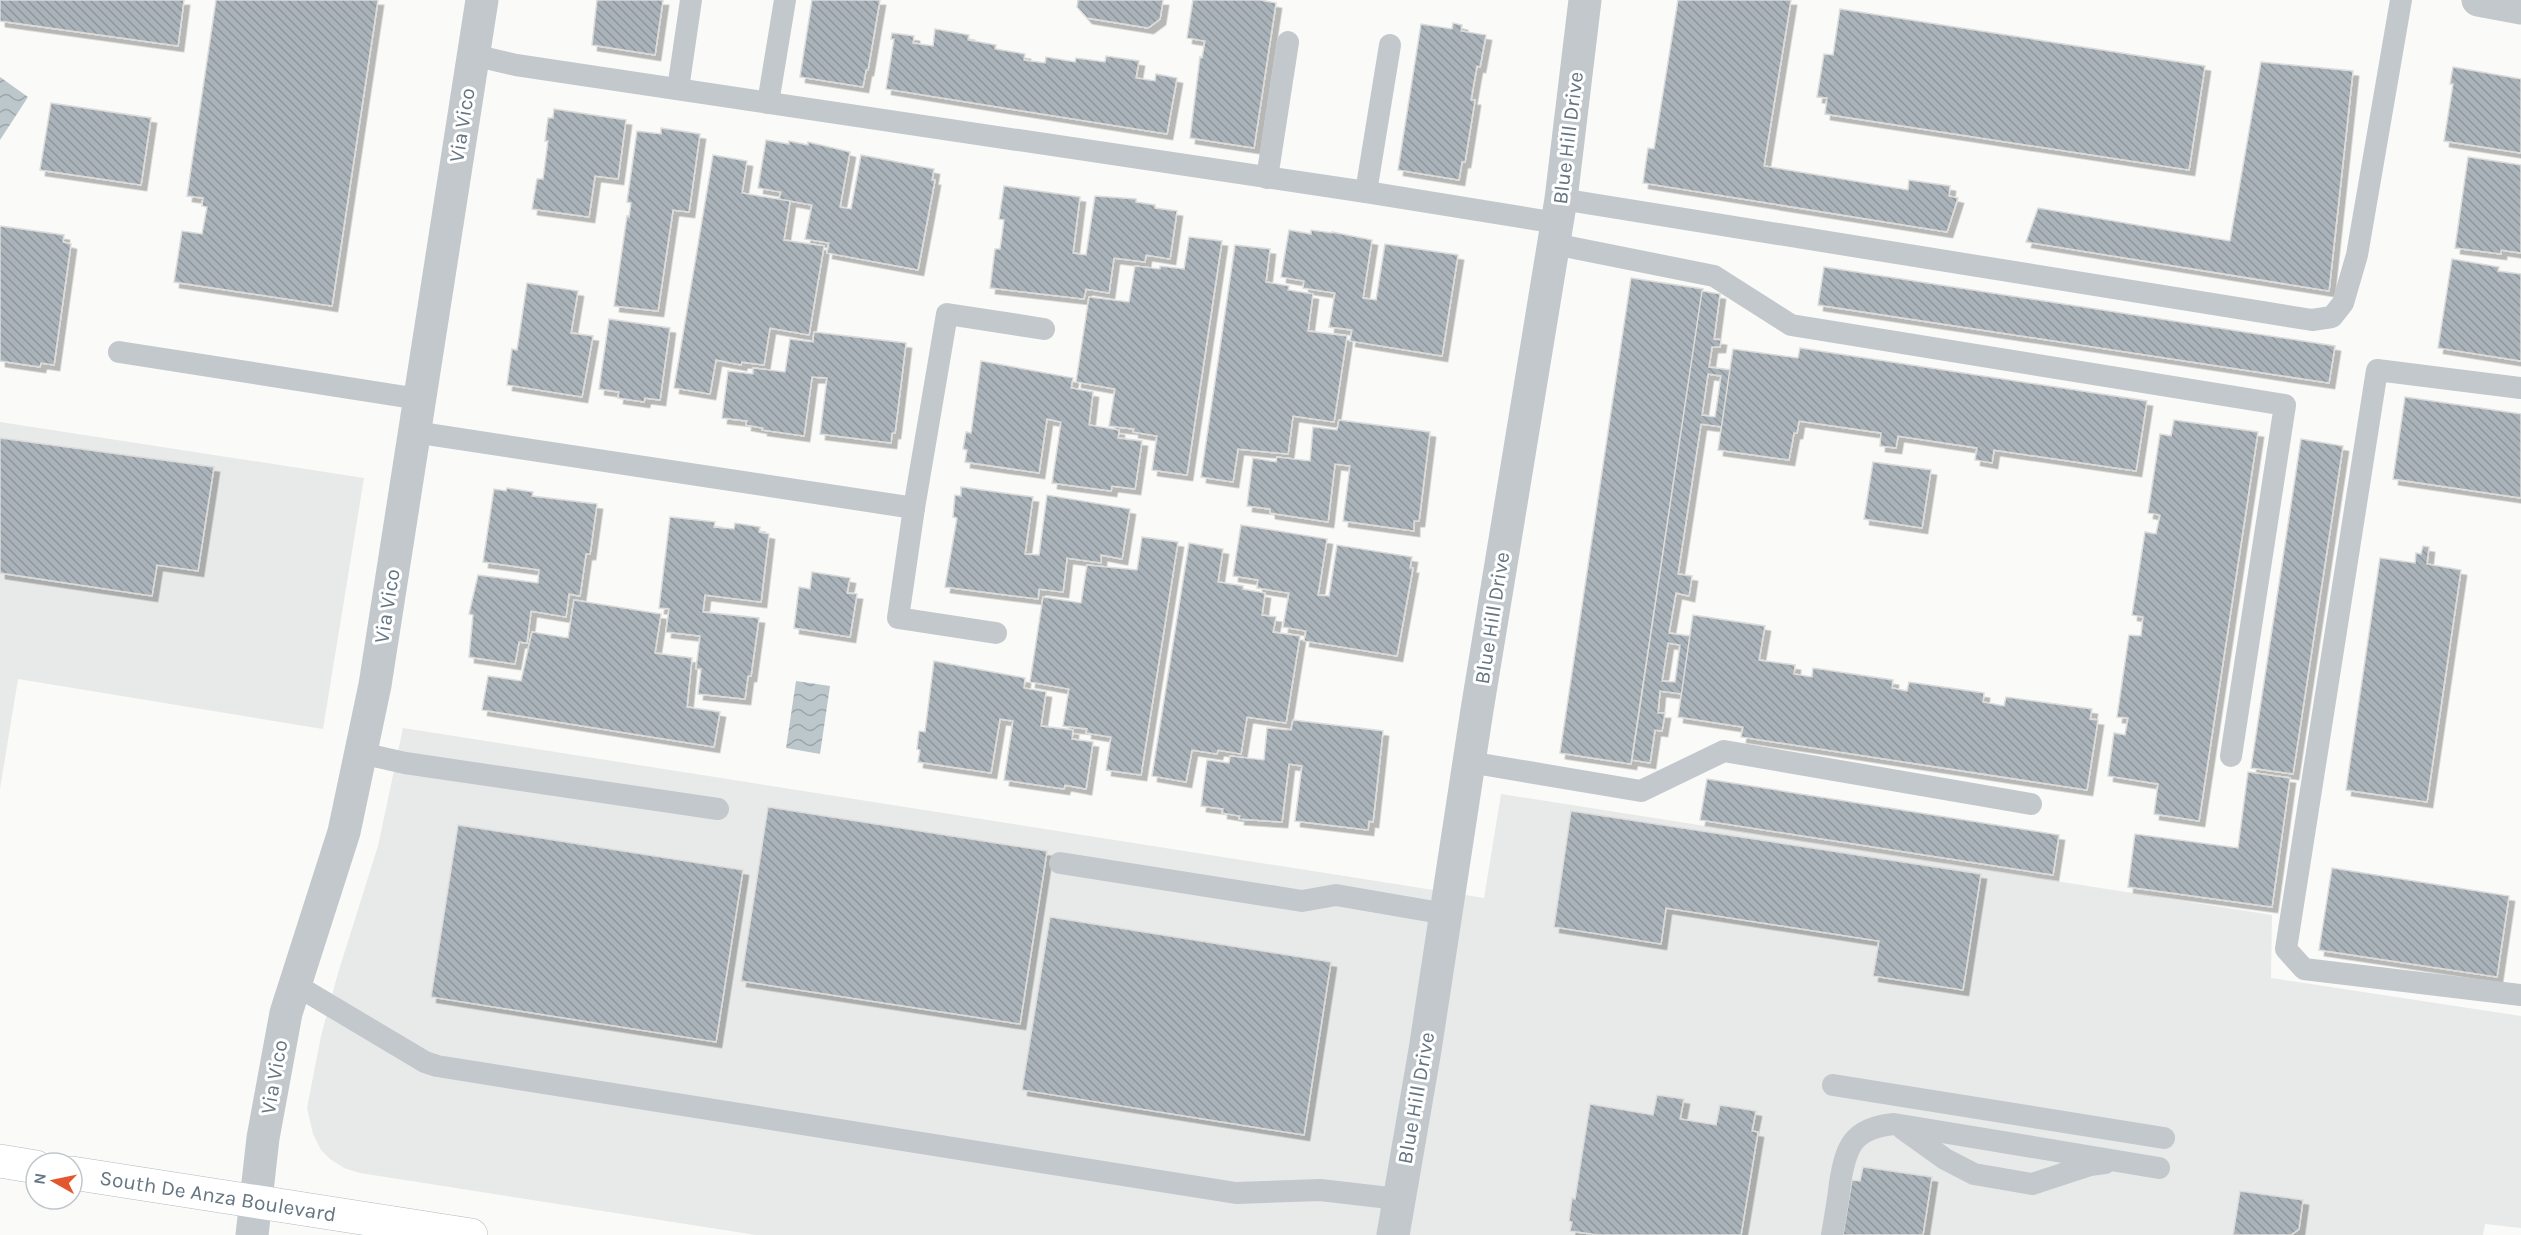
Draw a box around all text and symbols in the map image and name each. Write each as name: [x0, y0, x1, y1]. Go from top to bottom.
street label: Blue Hill Drive: [1548, 70, 1588, 206]
street label: Via Vico: [444, 86, 480, 164]
street label: Blue Hill Drive: [1470, 550, 1514, 686]
street label: Via Vico: [369, 567, 405, 645]
street label: Blue Hill Drive: [1393, 1030, 1439, 1166]
street label: Via Vico: [256, 1038, 292, 1116]
north arrow: [24, 1151, 84, 1211]
street label: South De Anza Boulevard: [98, 1165, 338, 1227]
text: N: [29, 1172, 50, 1186]

